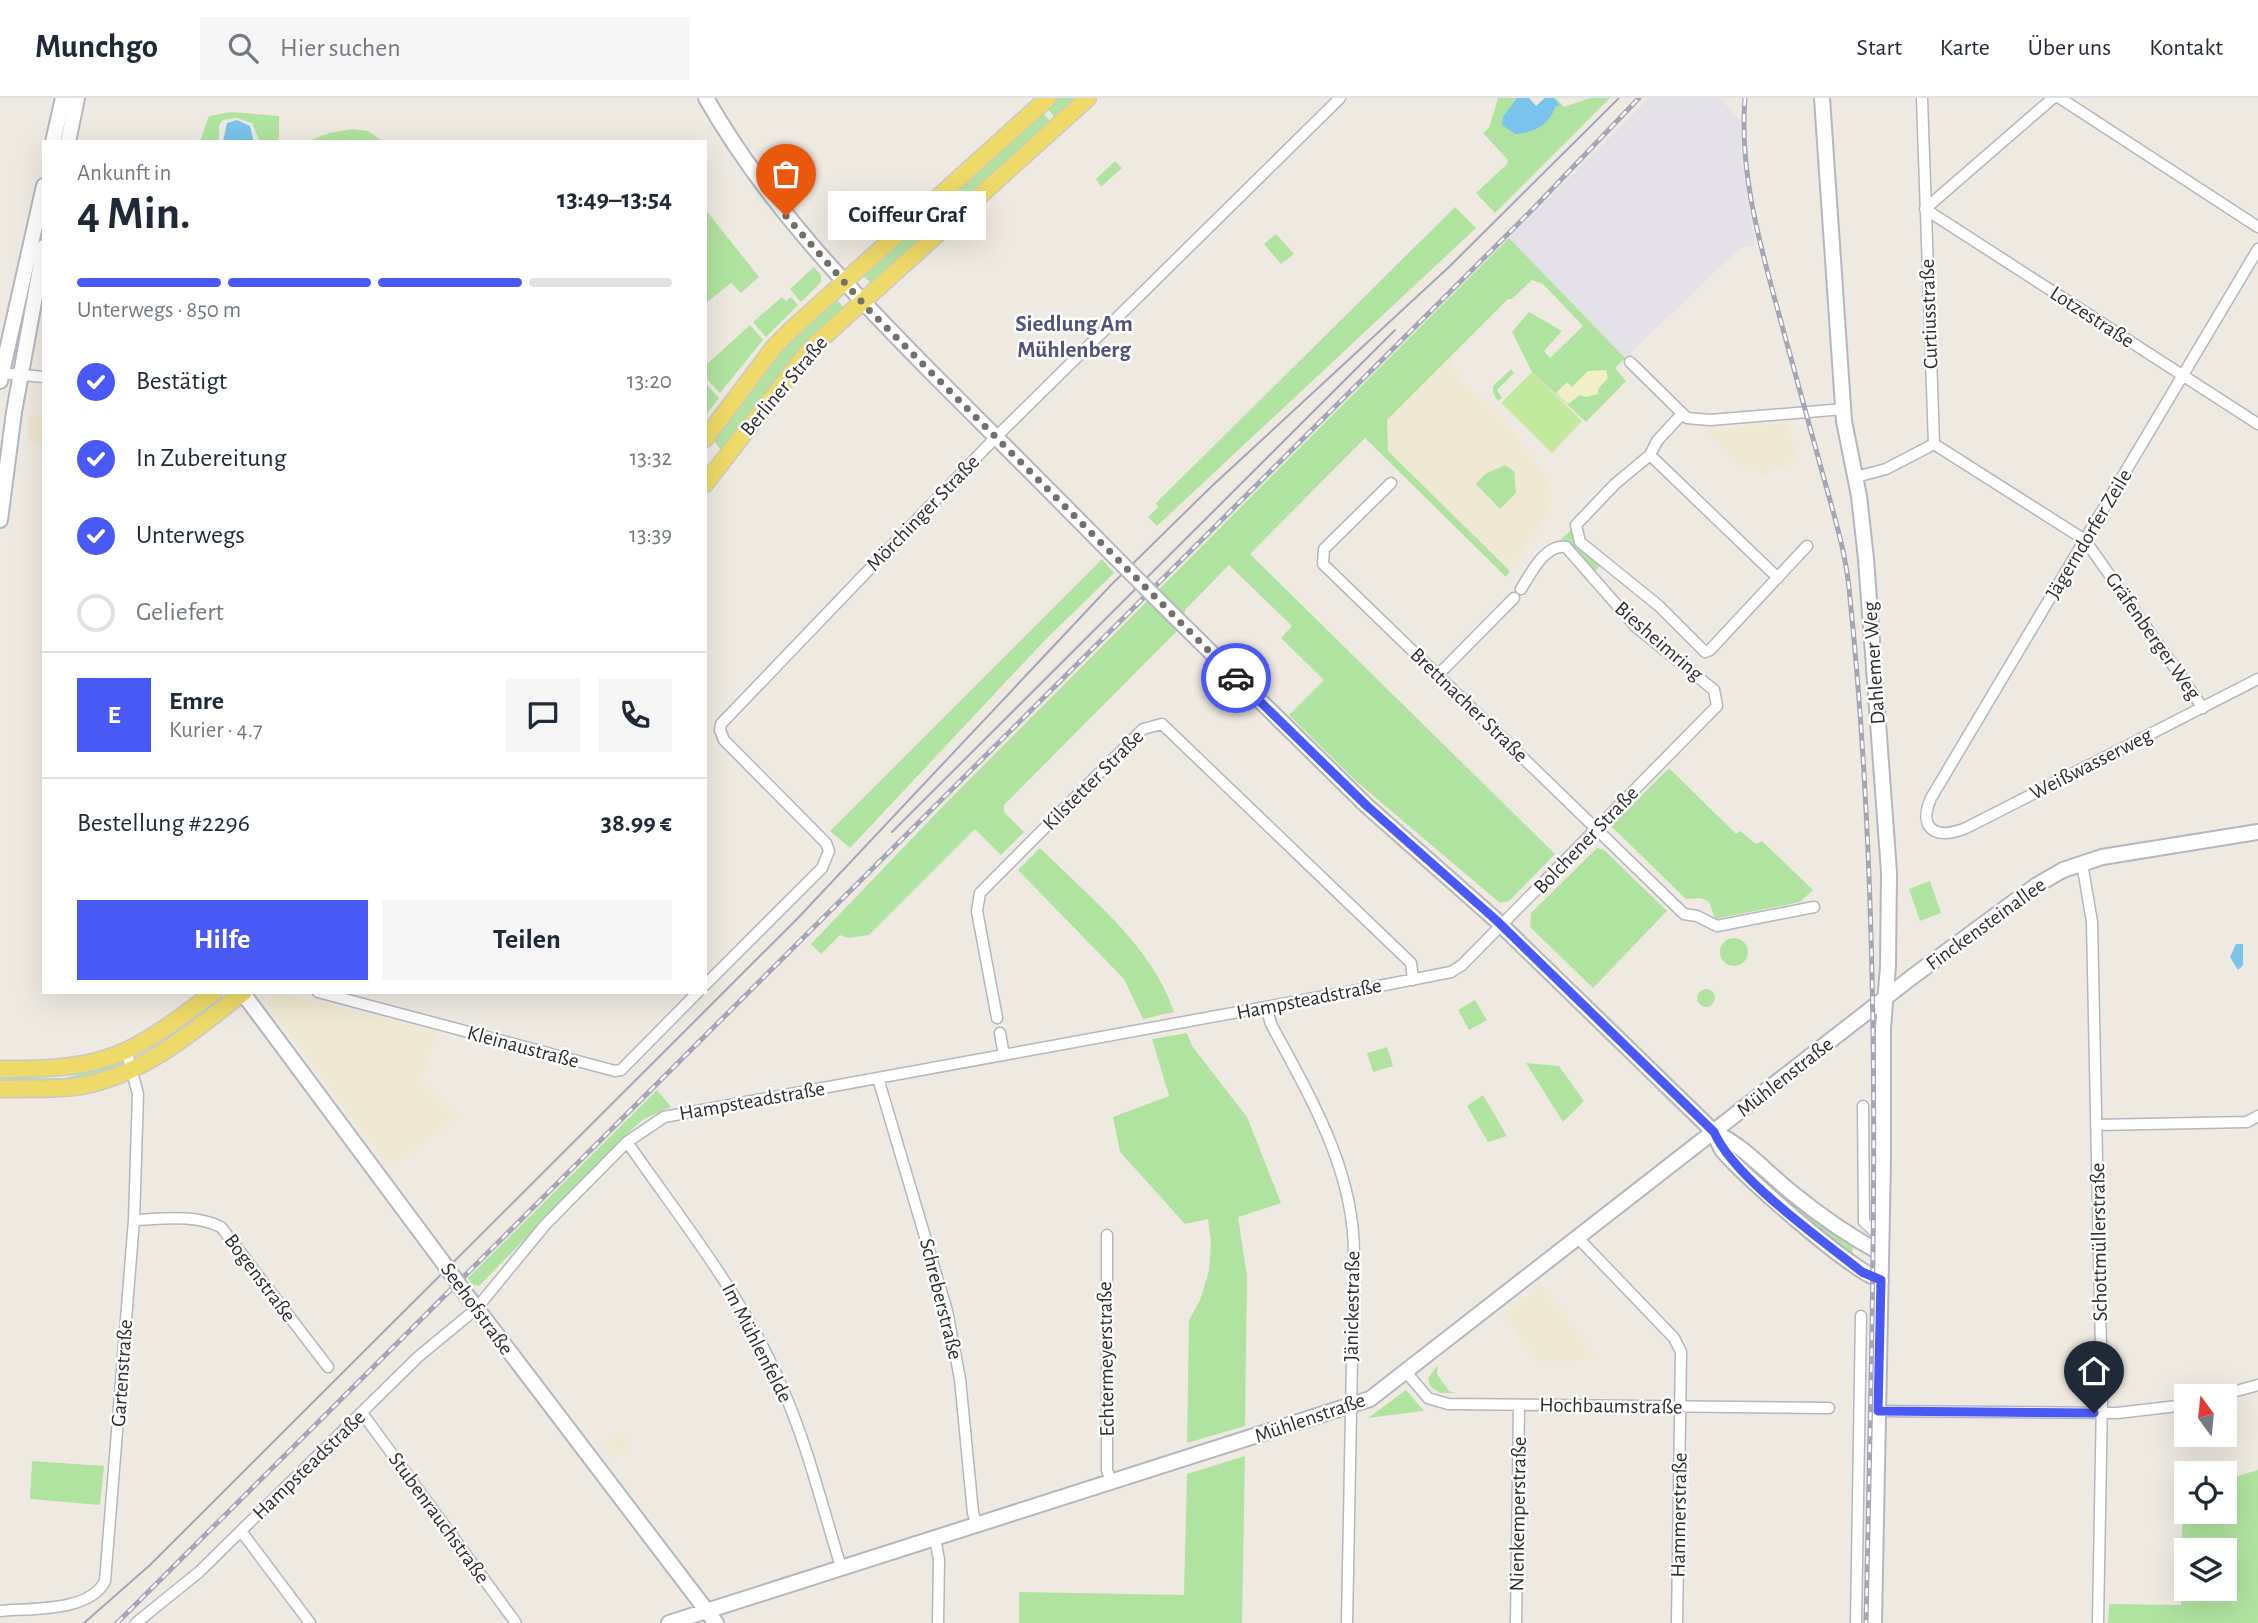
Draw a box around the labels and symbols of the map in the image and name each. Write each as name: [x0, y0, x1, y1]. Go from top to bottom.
pin: [756, 144, 816, 216]
callout: Coiffeur Graf: [828, 192, 986, 240]
street label: Curtiusstraße: [1917, 259, 1941, 369]
street label: Lotzestraße: [2046, 282, 2138, 352]
district label: Siedlung Am Mühlenberg: [1015, 313, 1133, 362]
street label: Berliner Straße: [736, 332, 832, 440]
street label: Mörchinger Straße: [863, 451, 983, 575]
street label: Jägerndorfer Zeile: [2042, 466, 2136, 602]
street label: Gräfenberger Weg: [2101, 569, 2205, 704]
street label: Biesheimring: [1611, 597, 1708, 685]
street label: Dahlemer Weg: [1859, 600, 1889, 725]
courier: [1201, 643, 1271, 713]
street label: Brettnacher Straße: [1406, 644, 1532, 766]
street label: Weißwasserweg: [2027, 724, 2156, 804]
street label: Kilstetter Straße: [1039, 726, 1147, 834]
street label: Bolchener Straße: [1530, 782, 1642, 898]
street label: Finckensteinallee: [1922, 874, 2050, 974]
street label: Hampsteadstraße: [1235, 975, 1383, 1023]
street label: Kleinaustraße: [465, 1022, 581, 1072]
street label: Mühlenstraße: [1733, 1033, 1837, 1121]
street label: Hampsteadstraße: [678, 1078, 826, 1124]
street label: Schottmüllerstraße: [2087, 1163, 2111, 1321]
street label: Bogenstraße: [220, 1230, 300, 1326]
street label: Schreberstraße: [916, 1236, 966, 1362]
street label: Jänickestraße: [1341, 1251, 1363, 1361]
street label: Seehofstraße: [437, 1259, 517, 1359]
street label: Im Mühlenfelde: [718, 1280, 796, 1406]
street label: Echtermeyerstraße: [1094, 1281, 1118, 1437]
street label: Gartenstraße: [108, 1319, 136, 1427]
pin: [2064, 1341, 2124, 1413]
north arrow: [2174, 1384, 2236, 1447]
street label: Mühlenstraße: [1252, 1389, 1368, 1447]
street label: Hochbaumstraße: [1539, 1394, 1683, 1418]
street label: Hampsteadstraße: [249, 1406, 369, 1524]
street label: Nienkemperstraße: [1506, 1436, 1530, 1592]
street label: Stubenrauchstraße: [385, 1449, 493, 1587]
street label: Hammerstraße: [1667, 1452, 1691, 1578]

